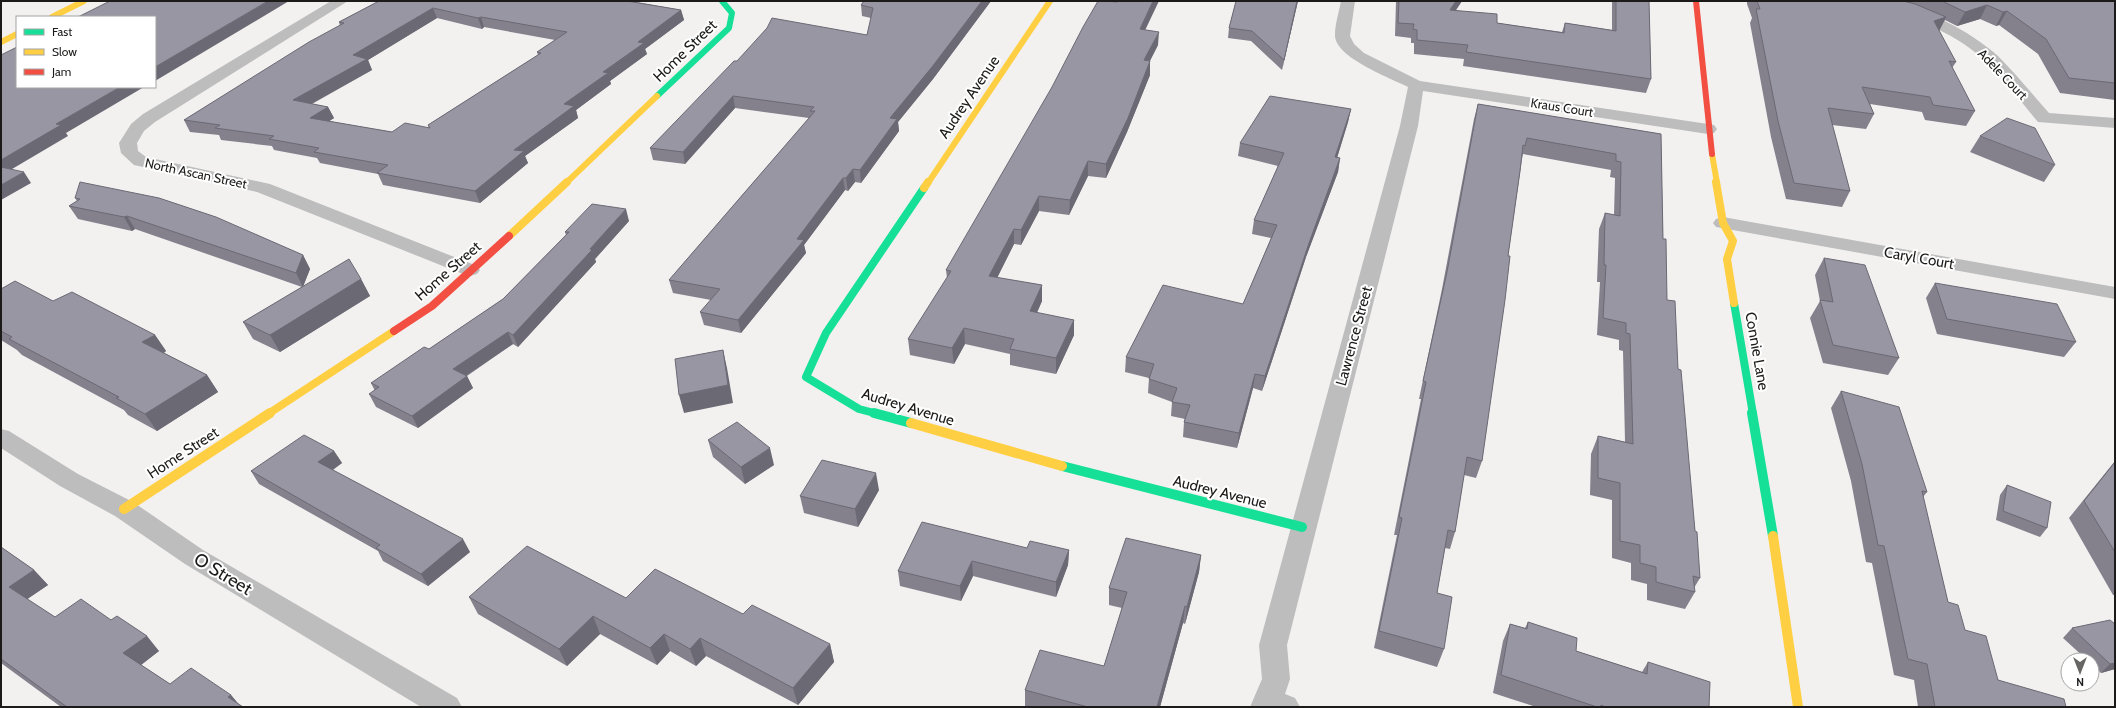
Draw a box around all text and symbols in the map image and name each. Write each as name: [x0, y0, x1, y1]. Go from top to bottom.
legend: [16, 16, 156, 88]
street label: Home Street: [649, 16, 721, 86]
text: Fast: [52, 24, 72, 39]
text: Slow: [52, 44, 77, 59]
street label: Adele Court: [1975, 45, 2032, 103]
street label: Audrey Avenue: [935, 52, 1003, 142]
text: Jam: [51, 64, 71, 79]
street label: Kraus Court: [1530, 94, 1595, 120]
street label: North Ascan Street: [144, 154, 249, 192]
street label: Home Street: [411, 238, 485, 304]
street label: Caryl Court: [1883, 243, 1955, 273]
street label: Lawrence Street: [1332, 284, 1376, 388]
street label: Connie Lane: [1741, 310, 1773, 392]
street label: Audrey Avenue: [860, 384, 957, 430]
street label: Home Street: [144, 423, 222, 483]
street label: Audrey Avenue: [1171, 472, 1269, 512]
street label: O Street: [190, 548, 256, 600]
north arrow: [2060, 652, 2100, 692]
text: N: [2076, 675, 2084, 689]

